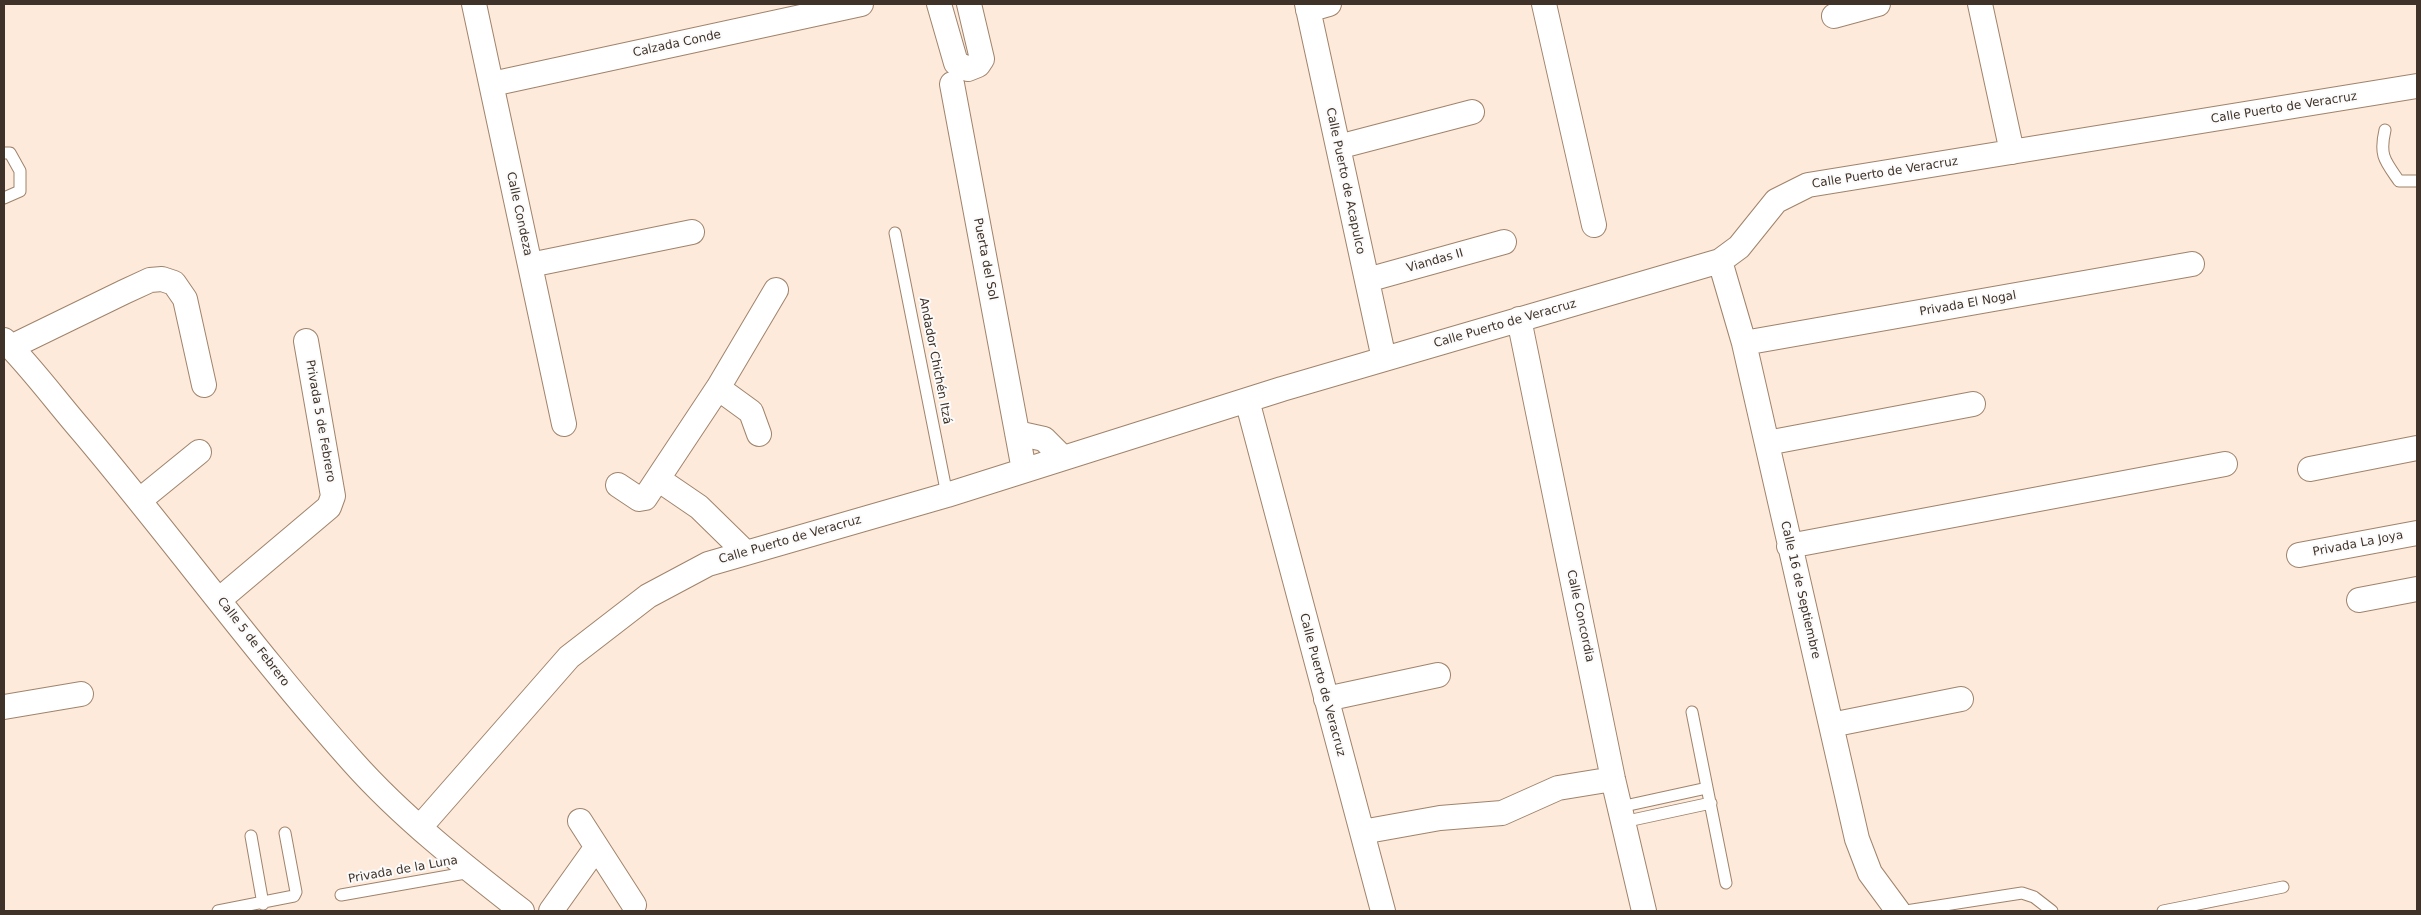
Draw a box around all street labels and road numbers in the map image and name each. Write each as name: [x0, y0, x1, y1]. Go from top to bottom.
street label: Calzada Conde: [632, 28, 722, 60]
street label: Calle Puerto de Veracruz: [2210, 89, 2358, 127]
street label: Calle Puerto de Acapulco: [1322, 106, 1368, 256]
street label: Calle Puerto de Veracruz: [1811, 154, 1959, 192]
street label: Calle Condeza: [503, 171, 535, 257]
street label: Puerta del Sol: [970, 217, 1000, 301]
street label: Viandas II: [1405, 246, 1465, 276]
street label: Privada El Nogal: [1919, 288, 2017, 320]
street label: Andador Chichén Itzá: [916, 296, 954, 426]
street label: Calle Puerto de Veracruz: [1432, 297, 1578, 351]
street label: Privada 5 de Febrero: [302, 359, 338, 483]
street label: Calle Puerto de Veracruz: [717, 513, 863, 567]
street label: Calle 16 de Septiembre: [1777, 520, 1823, 660]
street label: Privada La Joya: [2312, 528, 2404, 560]
street label: Calle Concordia: [1563, 569, 1597, 663]
street label: Calle 5 de Febrero: [214, 595, 292, 689]
street label: Calle Puerto de Veracruz: [1296, 612, 1348, 758]
street label: Privada de la Luna: [347, 853, 459, 887]

